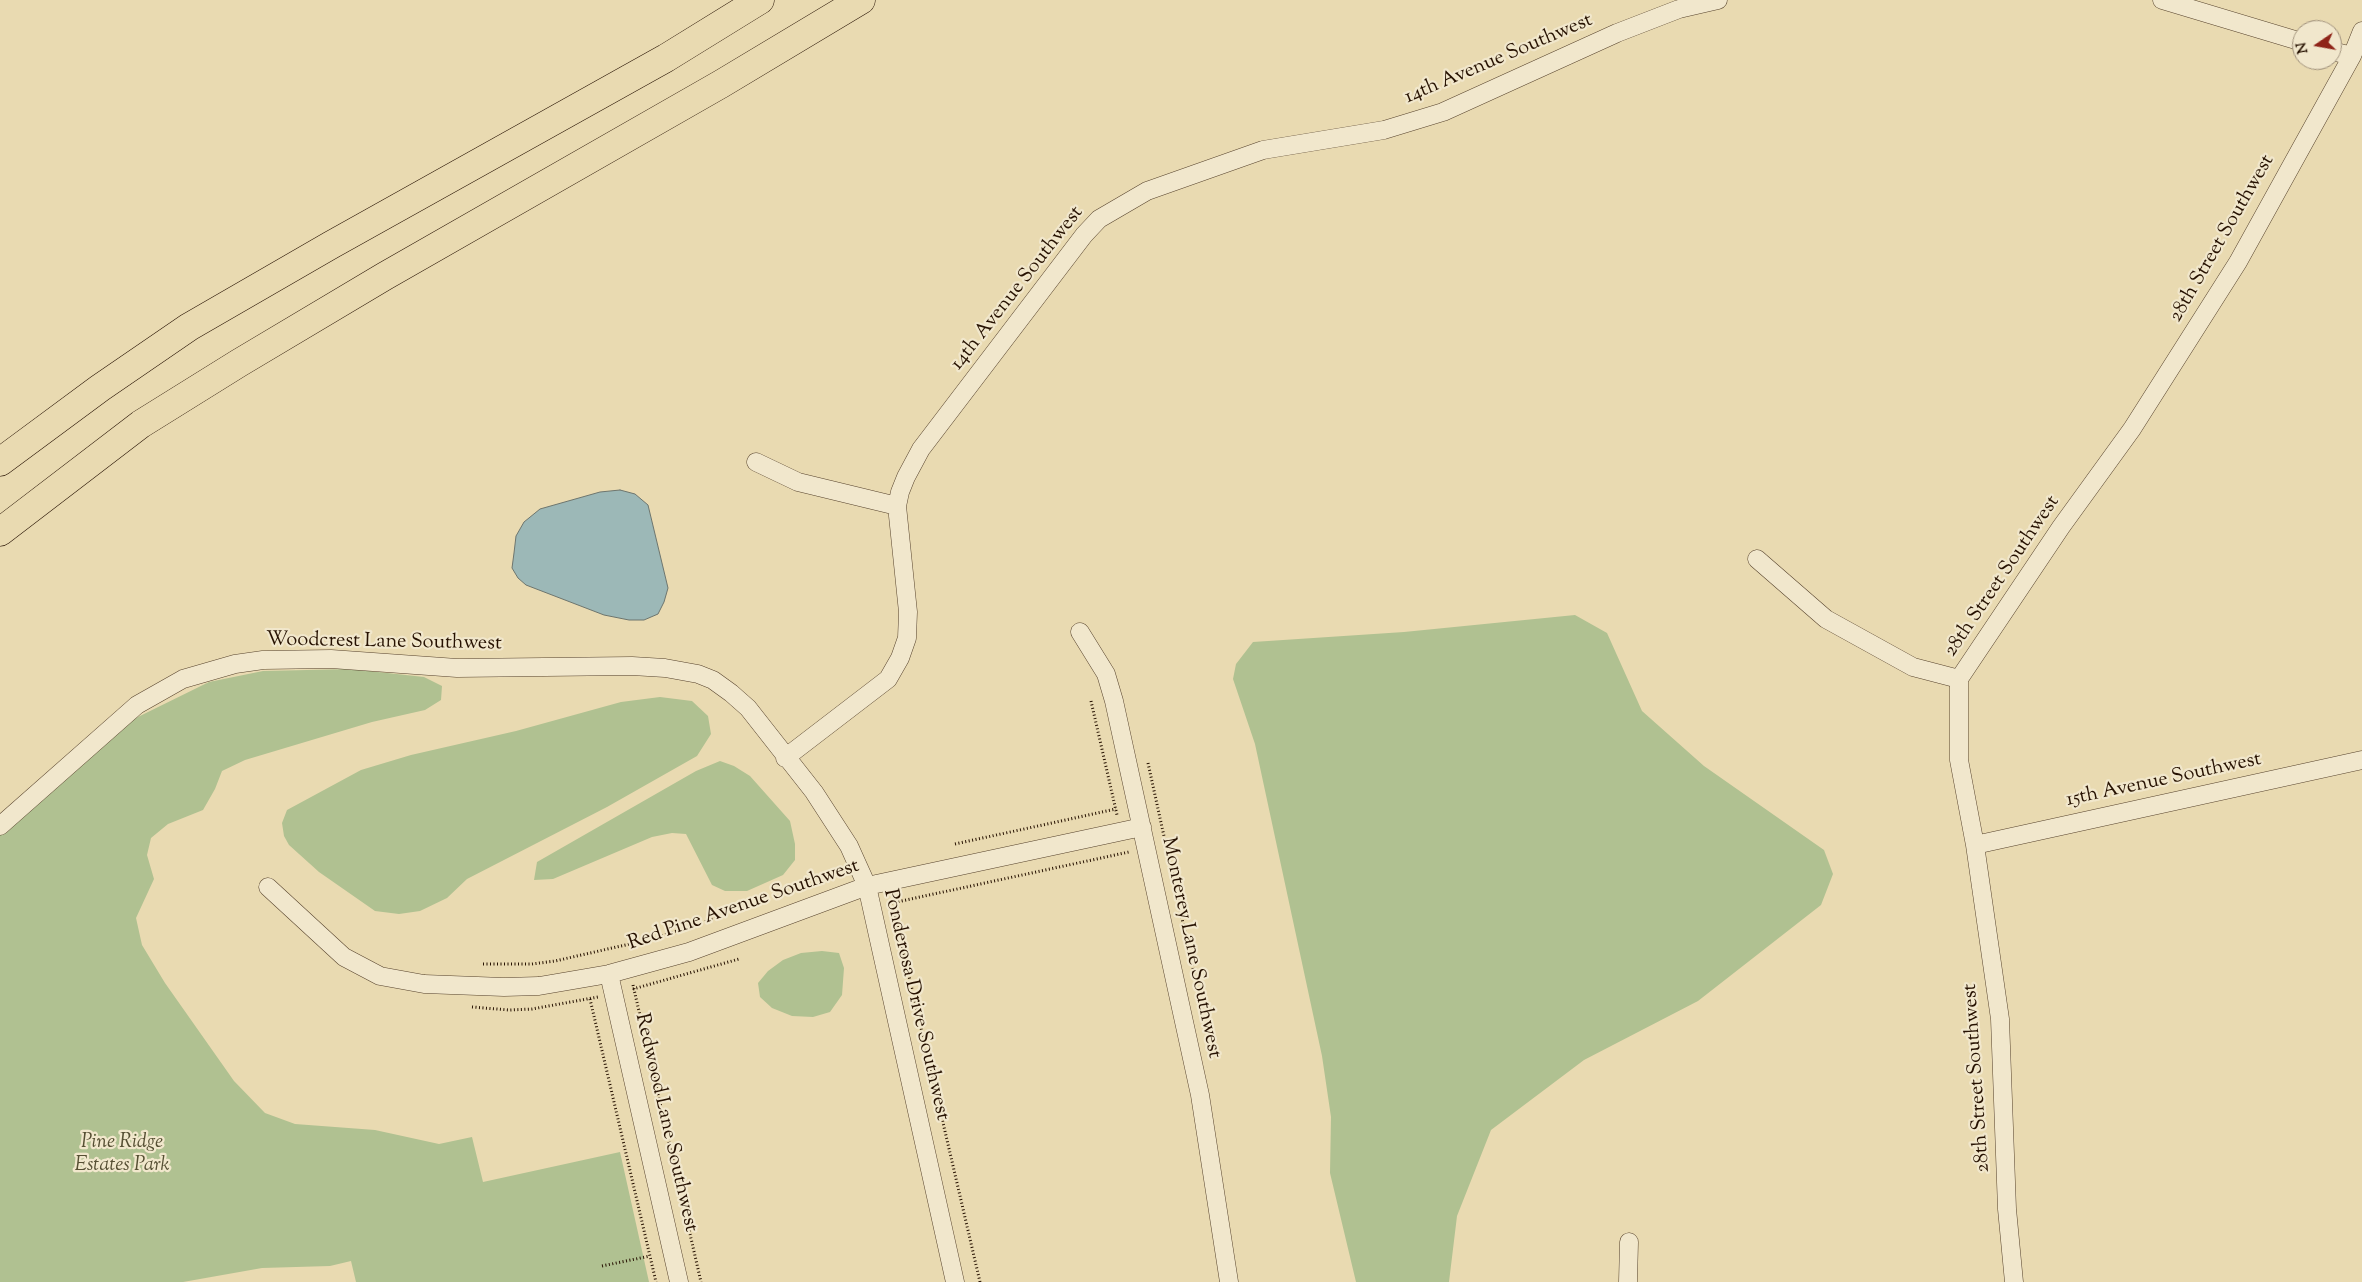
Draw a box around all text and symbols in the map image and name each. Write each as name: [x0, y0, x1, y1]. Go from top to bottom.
street label: 14th Avenue Southwest: [1401, 10, 1597, 110]
north arrow: [2292, 20, 2342, 70]
text: N: [2292, 40, 2314, 55]
street label: 28th Street Southwest: [2165, 151, 2281, 327]
street label: 14th Avenue Southwest: [946, 202, 1090, 376]
street label: 28th Street Southwest: [1940, 492, 2066, 662]
street label: Woodcrest Lane Southwest: [266, 629, 502, 657]
street label: 15th Avenue Southwest: [2064, 749, 2264, 813]
street label: Monterey Lane Southwest: [1155, 835, 1225, 1061]
street label: Red Pine Avenue Southwest: [625, 855, 863, 957]
street label: Ponderosa Drive Southwest: [877, 887, 953, 1123]
street label: 28th Street Southwest: [1959, 983, 1997, 1173]
street label: Redwood Lane Southwest: [628, 1011, 702, 1235]
park label: Pine Ridge Estates Park: [75, 1132, 169, 1179]

